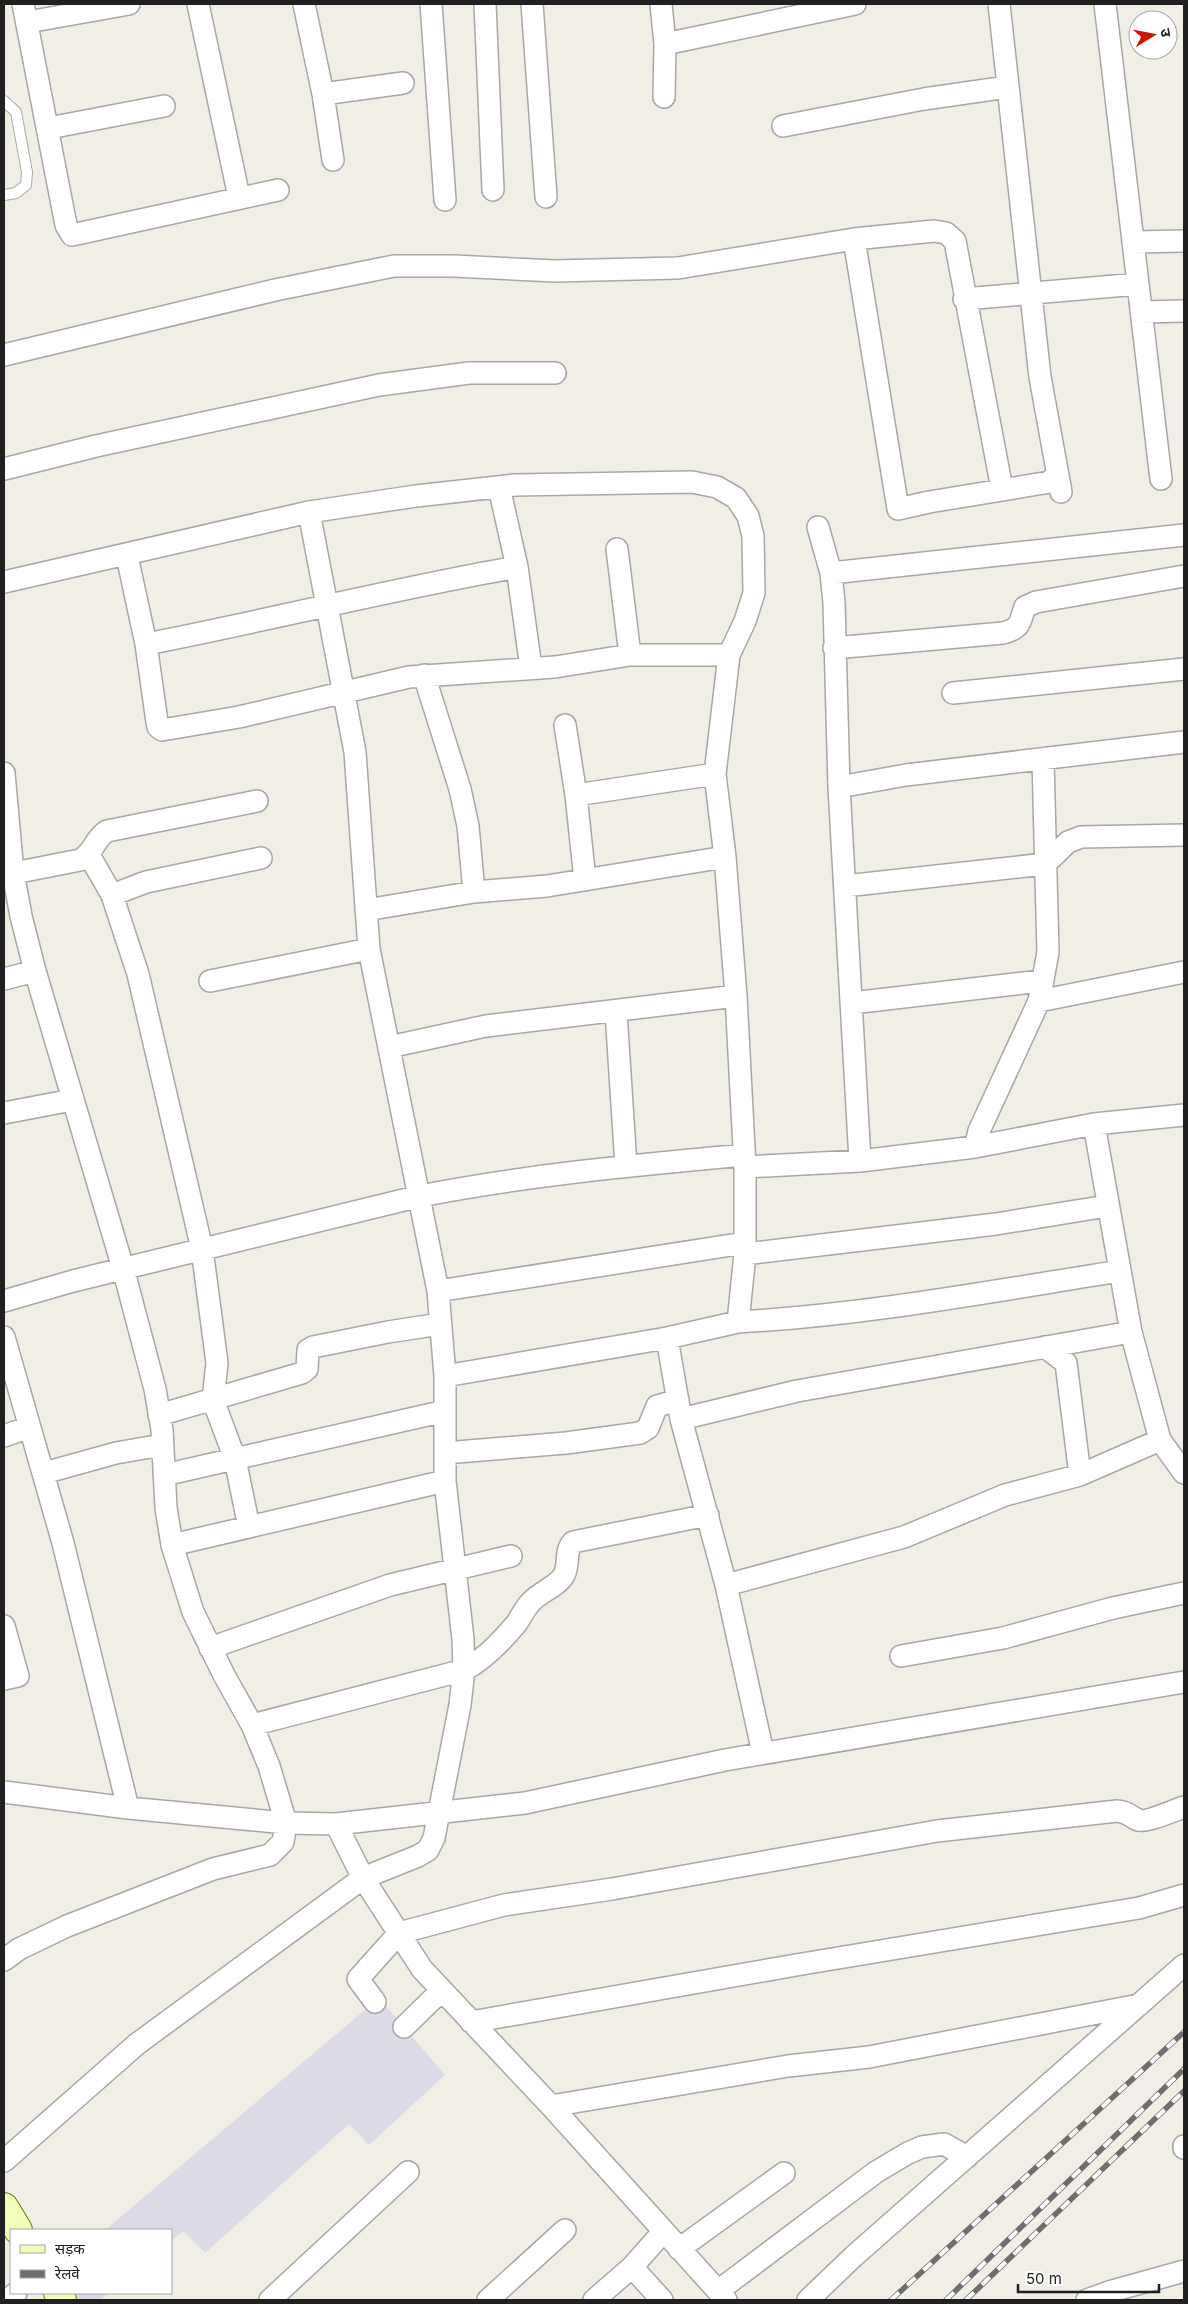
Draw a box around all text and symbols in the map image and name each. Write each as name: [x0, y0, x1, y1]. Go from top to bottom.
north arrow: [1128, 10, 1178, 60]
text: उ: [1157, 27, 1176, 39]
legend: [10, 2229, 172, 2294]
text: सड़क: [55, 2239, 85, 2258]
scale bar: [1018, 2262, 1159, 2294]
text: रेलवे: [54, 2264, 80, 2283]
text: 50 m: [1026, 2269, 1062, 2288]

